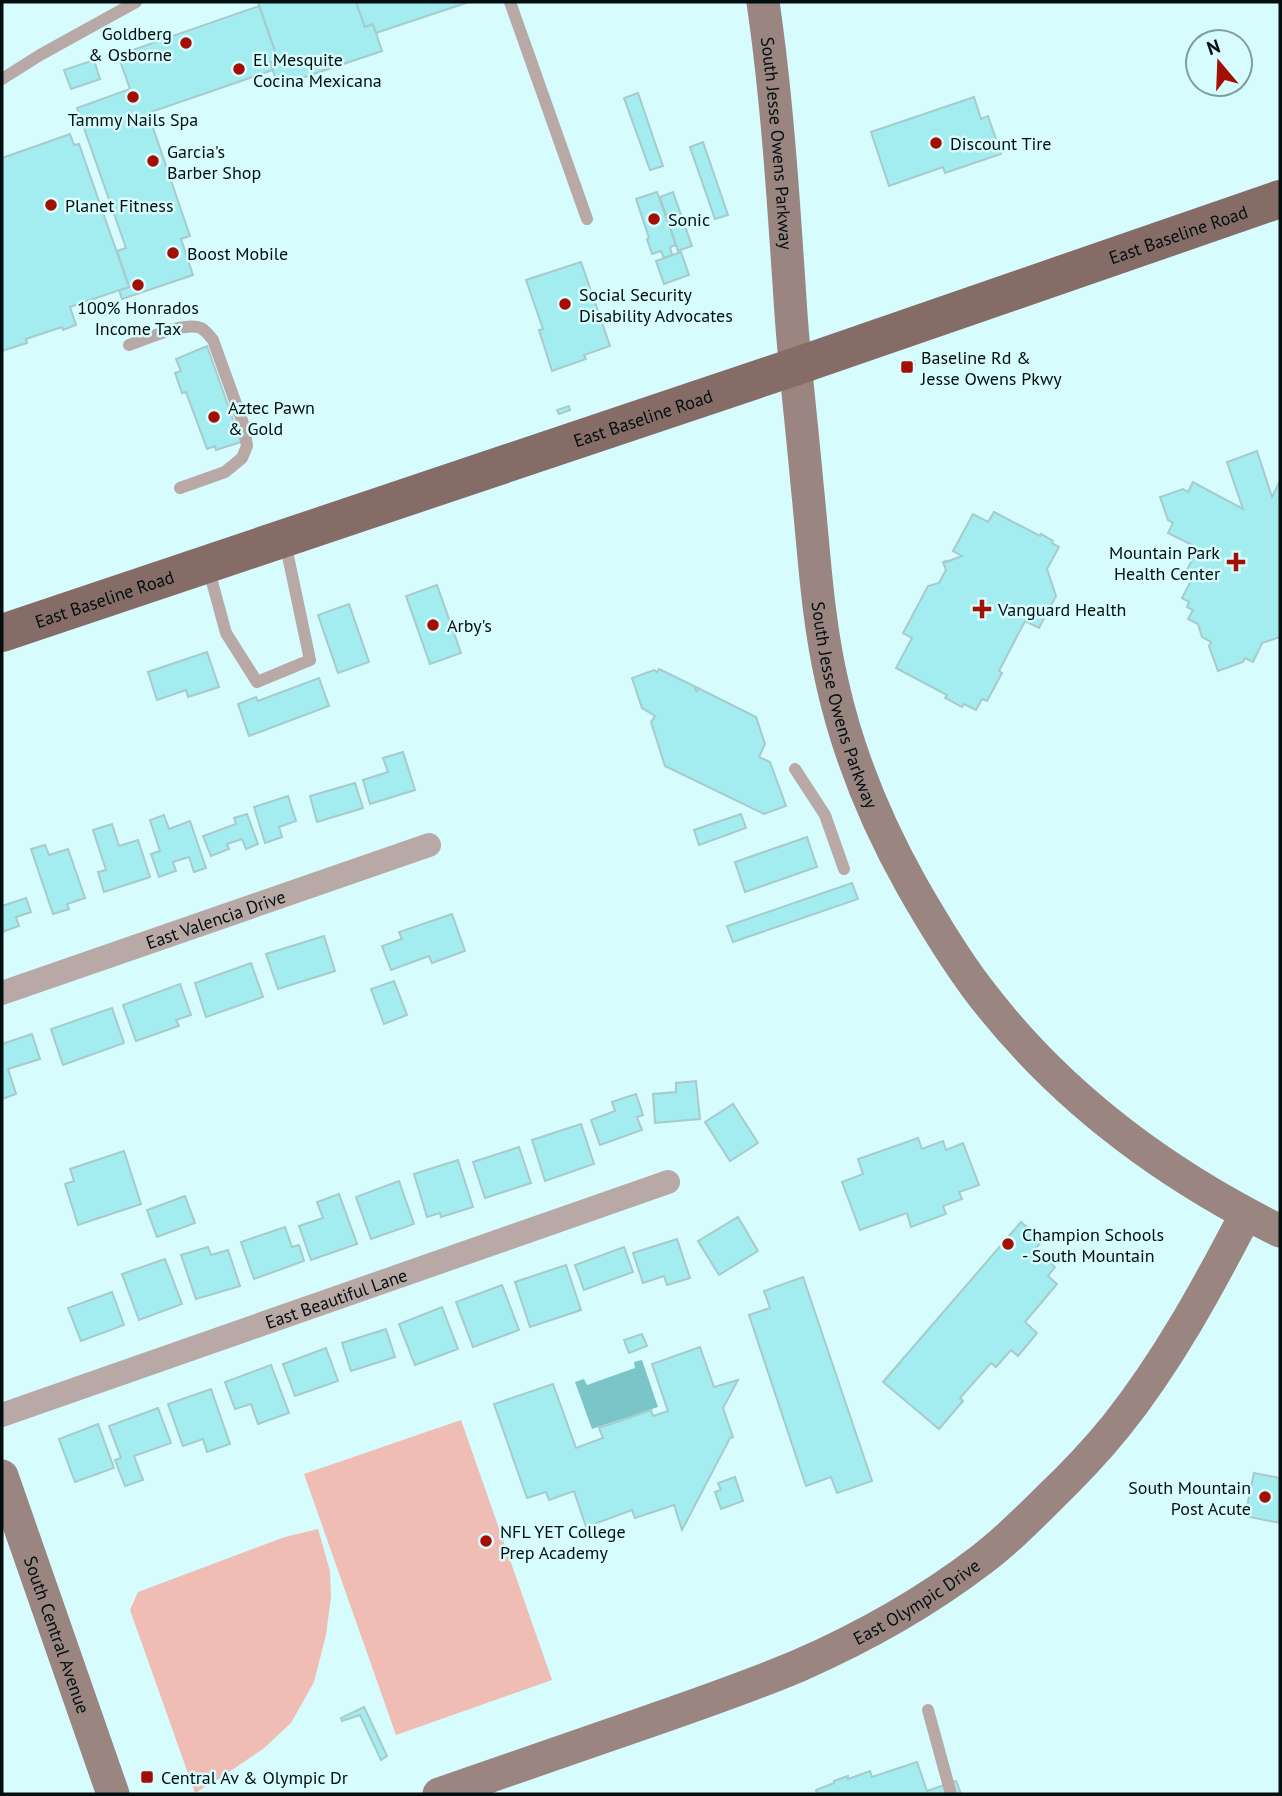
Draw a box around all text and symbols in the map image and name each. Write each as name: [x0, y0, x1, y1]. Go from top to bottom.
place label: Goldberg & Osborne: [88, 22, 172, 66]
north arrow: [1184, 28, 1254, 98]
text: N: [1204, 34, 1223, 60]
marker: Goldberg & Osborne: [178, 35, 194, 51]
street label: South Jesse Owens Parkway: [756, 35, 798, 251]
place label: El Mesquite Cocina Mexicana: [253, 48, 382, 92]
marker: El Mesquite Cocina Mexicana: [231, 61, 247, 77]
marker: Tammy Nails Spa: [125, 89, 141, 105]
place label: Tammy Nails Spa: [68, 108, 198, 131]
place label: Discount Tire: [950, 132, 1052, 155]
marker: Discount Tire: [928, 135, 944, 151]
place label: Garcia's Barber Shop: [167, 140, 261, 184]
marker: Garcia's Barber Shop: [145, 153, 161, 169]
place label: Planet Fitness: [65, 194, 174, 217]
marker: Planet Fitness: [43, 197, 59, 213]
street label: East Baseline Road: [1106, 200, 1251, 269]
place label: Sonic: [668, 208, 710, 231]
marker: Sonic: [646, 211, 662, 227]
place label: Boost Mobile: [187, 242, 288, 265]
marker: Boost Mobile: [165, 245, 181, 261]
marker: 100% Honrados Income Tax: [130, 277, 146, 293]
place label: Social Security Disability Advocates: [579, 283, 733, 327]
place label: 100% Honrados Income Tax: [77, 296, 199, 340]
marker: Social Security Disability Advocates: [557, 296, 573, 312]
place label: Baseline Rd & Jesse Owens Pkwy: [920, 346, 1062, 390]
marker: Baseline Rd & Jesse Owens Pkwy: [899, 359, 915, 375]
street label: East Baseline Road: [570, 384, 715, 452]
place label: Aztec Pawn & Gold: [228, 396, 315, 440]
marker: Aztec Pawn & Gold: [206, 409, 222, 425]
place label: Mountain Park Health Center: [1109, 541, 1220, 585]
marker: Mountain Park Health Center: [1226, 552, 1246, 572]
street label: East Baseline Road: [32, 565, 177, 633]
place label: Vanguard Health: [997, 598, 1126, 621]
marker: Vanguard Health: [972, 599, 992, 619]
street label: South Jesse Owens Parkway: [807, 600, 884, 812]
place label: Arby's: [447, 614, 492, 637]
marker: Arby's: [425, 617, 441, 633]
street label: East Valencia Drive: [143, 884, 288, 954]
place label: Champion Schools - South Mountain: [1022, 1223, 1164, 1267]
marker: Champion Schools - South Mountain: [1000, 1236, 1016, 1252]
street label: East Beautiful Lane: [262, 1263, 410, 1334]
place label: South Mountain Post Acute: [1128, 1476, 1251, 1520]
marker: South Mountain Post Acute: [1257, 1489, 1273, 1505]
place label: NFL YET College Prep Academy: [500, 1520, 626, 1564]
marker: NFL YET College Prep Academy: [478, 1533, 494, 1549]
street label: South Central Avenue: [19, 1553, 95, 1716]
street label: East Olympic Drive: [849, 1554, 984, 1650]
place label: Central Av & Olympic Dr: [161, 1766, 348, 1789]
marker: Central Av & Olympic Dr: [139, 1769, 155, 1785]

